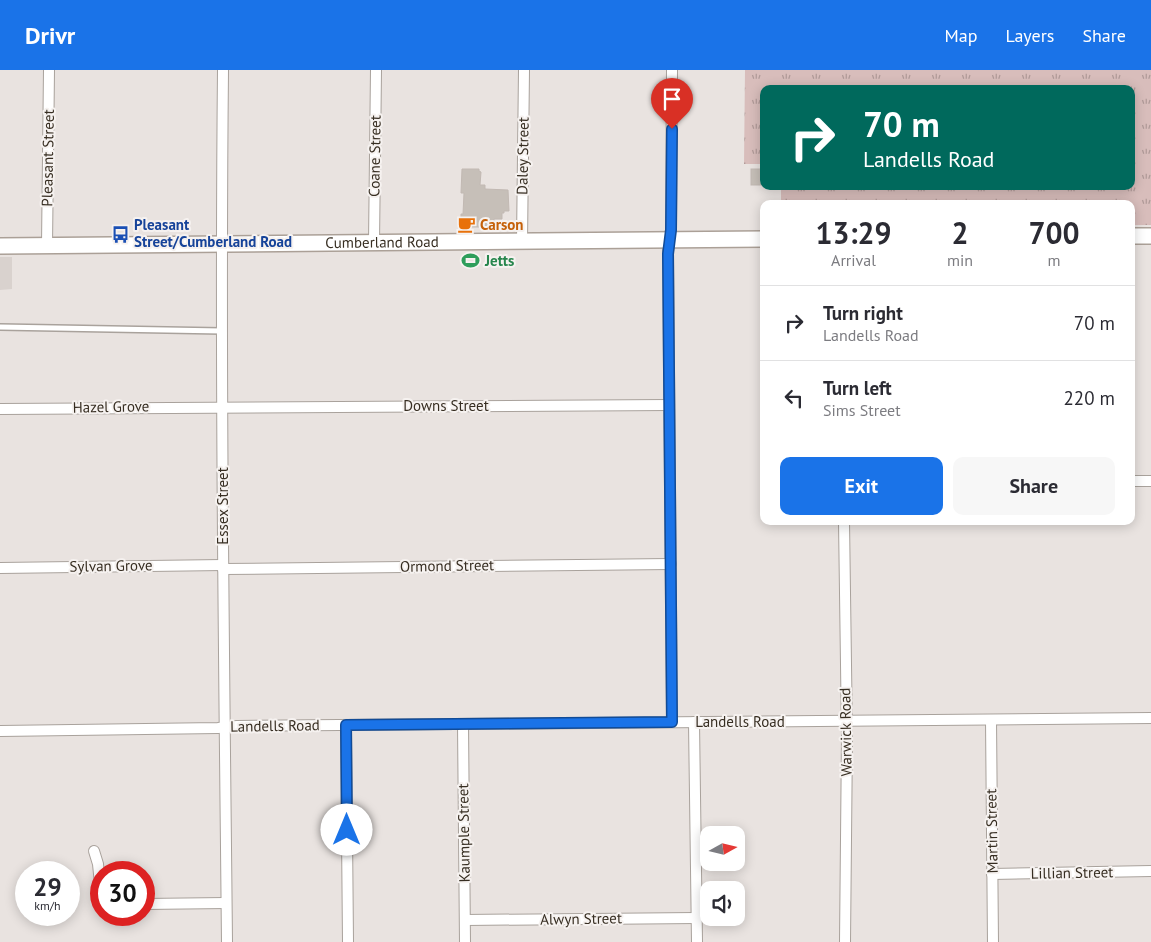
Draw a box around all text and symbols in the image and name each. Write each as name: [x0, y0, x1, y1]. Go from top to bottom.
text: Drivr: [25, 20, 75, 51]
text: Map: [945, 24, 977, 47]
text: Layers: [1005, 24, 1054, 47]
text: Share: [1082, 24, 1126, 47]
pin: [651, 78, 693, 129]
icon: arrive: [658, 85, 686, 113]
text: 70 m: [863, 101, 940, 147]
icon: right: [780, 105, 845, 170]
street label: Pleasant Street: [37, 109, 58, 207]
street label: Coane Street: [364, 115, 385, 197]
street label: Daley Street: [512, 117, 533, 195]
text: Landells Road: [863, 145, 994, 173]
text: 13:29: [815, 213, 892, 252]
text: 2: [952, 213, 969, 252]
text: 700: [1028, 213, 1080, 252]
place label: Pleasant Street/Cumberland Road: [134, 215, 292, 251]
cafe icon: Carson: [456, 215, 476, 235]
place label: Carson: [480, 215, 524, 234]
bus stop icon: Pleasant Street/Cumberland Road: [110, 224, 130, 244]
street label: Cumberland Road: [325, 232, 439, 252]
text: Arrival: [831, 250, 876, 270]
text: min: [947, 250, 973, 270]
text: m: [1048, 250, 1061, 270]
sports icon: Jetts: [461, 251, 481, 271]
place label: Jetts: [484, 251, 514, 270]
text: Turn right: [823, 301, 903, 325]
icon: right: [780, 309, 808, 337]
text: 70 m: [1074, 311, 1115, 335]
text: Landells Road: [823, 325, 919, 345]
text: Turn left: [823, 376, 892, 400]
icon: left: [780, 384, 808, 412]
text: 220 m: [1063, 386, 1115, 410]
street label: Hazel Grove: [72, 396, 150, 417]
street label: Downs Street: [403, 396, 489, 415]
text: Sims Street: [823, 400, 901, 420]
button: Exit: [780, 457, 943, 515]
button: Share: [953, 457, 1115, 515]
street label: Essex Street: [213, 467, 232, 545]
street label: Sylvan Grove: [69, 555, 153, 576]
street label: Ormond Street: [400, 555, 494, 576]
street label: Warwick Road: [835, 688, 856, 776]
street label: Landells Road: [695, 712, 785, 731]
street label: Landells Road: [230, 715, 320, 736]
street label: Kaumple Street: [453, 783, 474, 883]
street label: Martin Street: [981, 789, 1002, 873]
position arrow: [320, 803, 372, 855]
north arrow: [700, 826, 745, 871]
map controls: [700, 826, 745, 926]
speed limit sign: 30: [90, 861, 155, 926]
street label: Lillian Street: [1031, 862, 1113, 883]
text: 29: [33, 871, 62, 903]
button: sound: [700, 881, 745, 926]
text: km/h: [34, 898, 61, 913]
street label: Alwyn Street: [540, 908, 622, 929]

